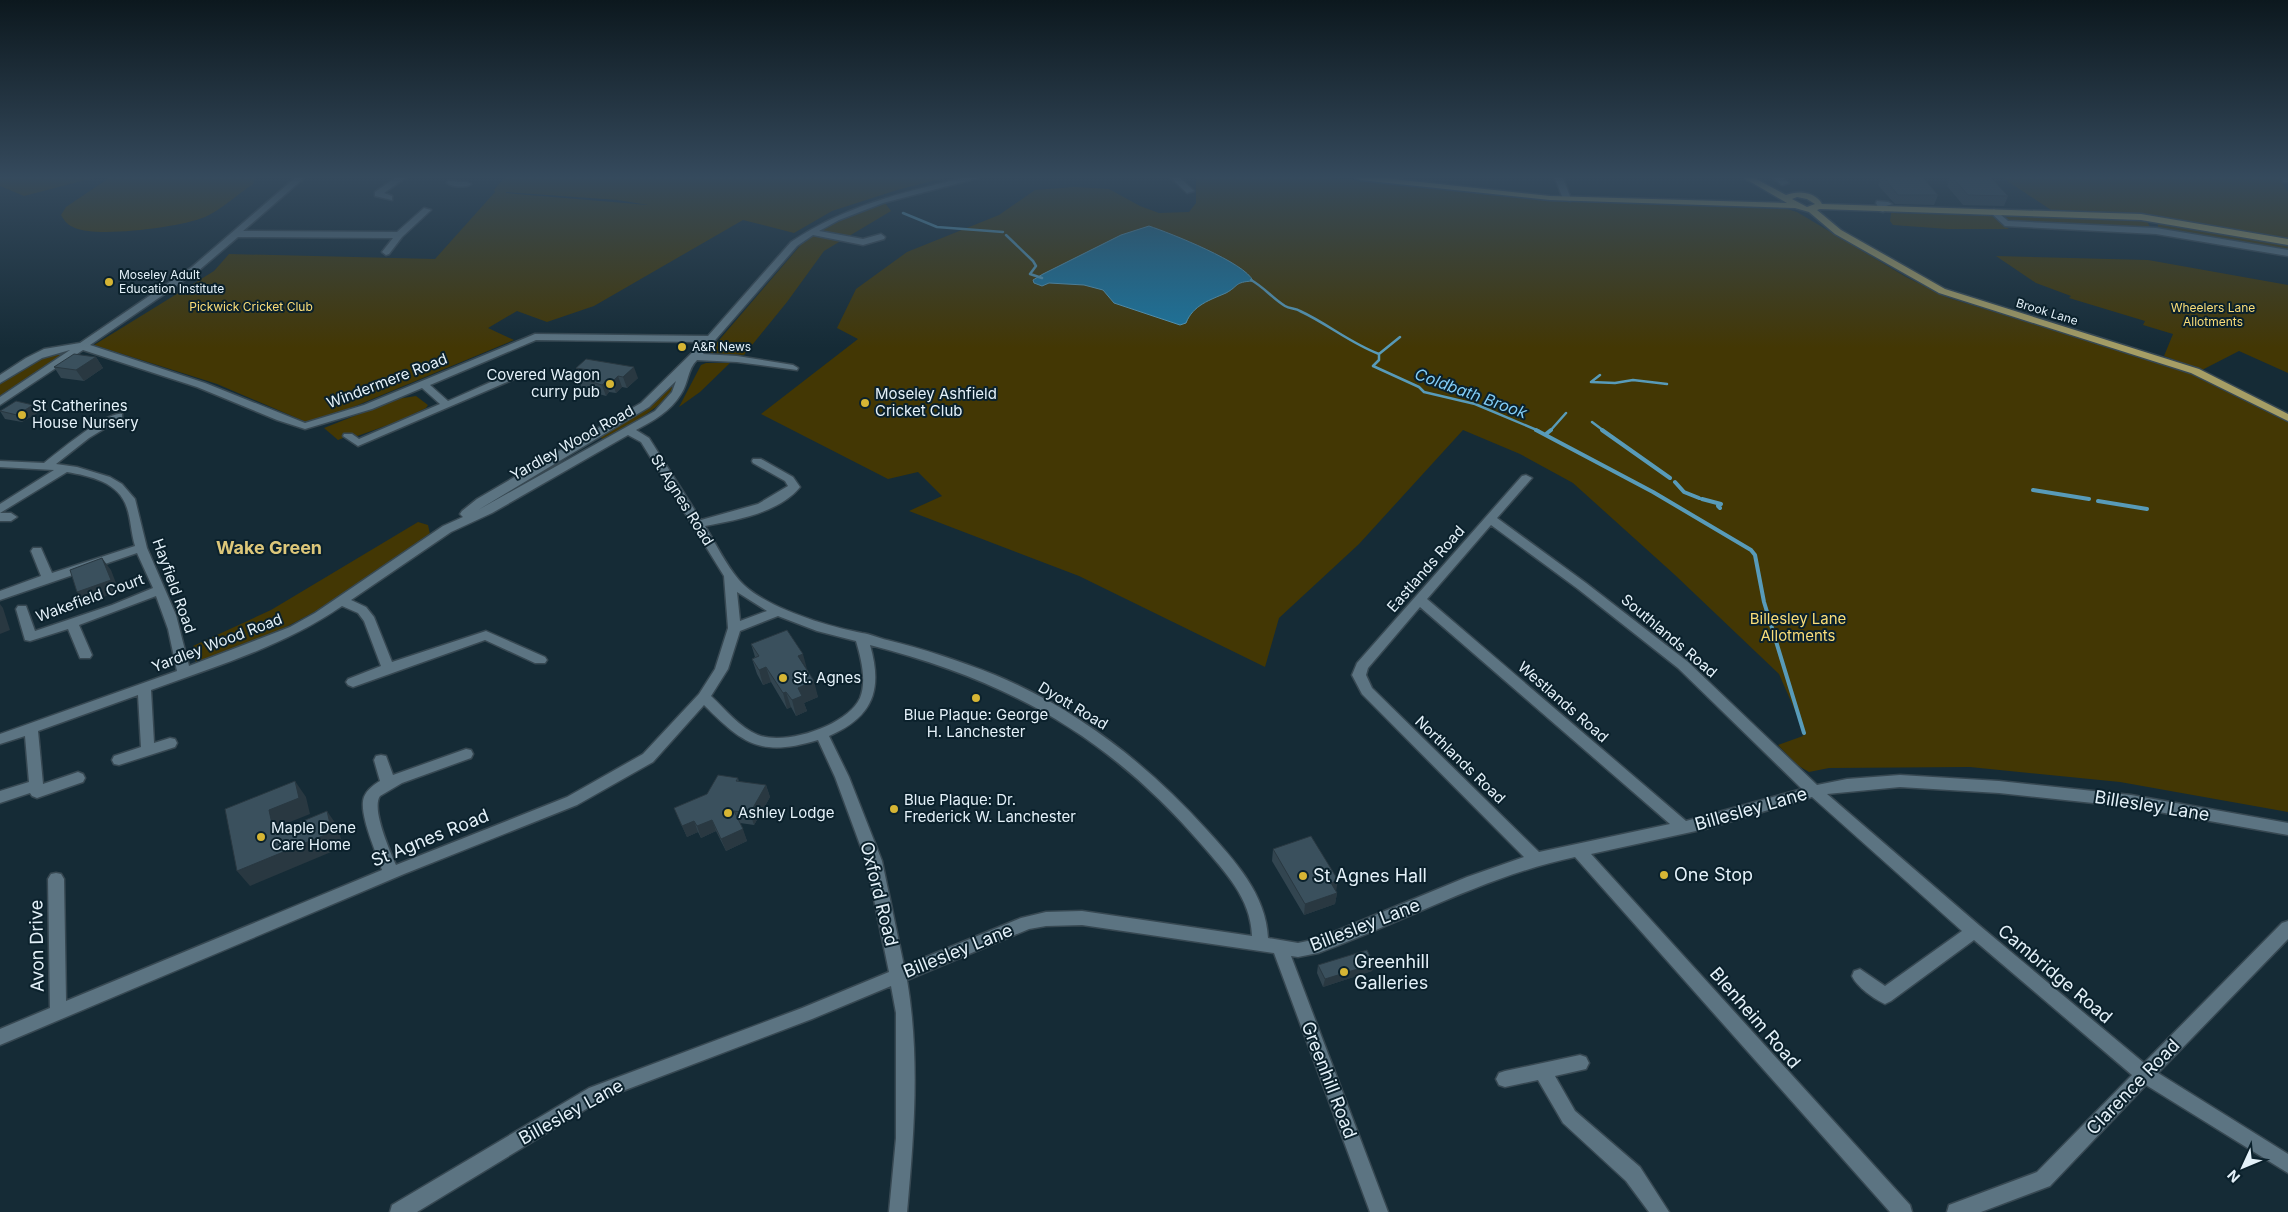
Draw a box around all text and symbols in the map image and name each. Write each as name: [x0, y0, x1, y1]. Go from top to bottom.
place label: Moseley Adult Education Institute: [119, 267, 224, 296]
marker: Moseley Adult Education Institute: [103, 276, 115, 288]
street label: Brook Lane: [2014, 295, 2080, 328]
park label: Pickwick Cricket Club: [189, 299, 313, 314]
park label: Wheelers Lane Allotments: [2171, 300, 2255, 329]
place label: A&R News: [692, 339, 751, 354]
marker: A&R News: [676, 341, 688, 353]
street label: Windermere Road: [324, 349, 450, 412]
water label: Coldbath Brook: [1412, 363, 1530, 423]
place label: Covered Wagon curry pub: [486, 365, 600, 401]
marker: Covered Wagon curry pub: [604, 378, 616, 390]
place label: Moseley Ashfield Cricket Club: [875, 384, 997, 420]
place label: St Catherines House Nursery: [32, 396, 139, 432]
marker: Moseley Ashfield Cricket Club: [859, 397, 871, 409]
street label: Yardley Wood Road: [507, 401, 637, 484]
marker: St Catherines House Nursery: [16, 409, 28, 421]
street label: St Agnes Road: [647, 451, 718, 549]
street label: Eastlands Road: [1383, 521, 1468, 616]
street label: Hayfield Road: [149, 536, 200, 636]
district label: Wake Green: [216, 537, 322, 558]
street label: Wakefield Court: [33, 569, 147, 626]
street label: Southlands Road: [1617, 590, 1721, 681]
street label: Yardley Wood Road: [149, 609, 285, 676]
park label: Billesley Lane Allotments: [1750, 609, 1846, 645]
street label: Westlands Road: [1514, 657, 1613, 746]
place label: St. Agnes: [793, 668, 861, 687]
marker: St. Agnes: [777, 672, 789, 684]
street label: Dyott Road: [1035, 677, 1111, 734]
marker: Blue Plaque: George H. Lanchester: [970, 692, 982, 704]
place label: Blue Plaque: George H. Lanchester: [904, 705, 1048, 741]
street label: Northlands Road: [1411, 712, 1510, 808]
street label: Billesley Lane: [1692, 782, 1809, 835]
street label: Billesley Lane: [2093, 786, 2211, 825]
place label: Blue Plaque: Dr. Frederick W. Lanchester: [904, 790, 1076, 826]
place label: Ashley Lodge: [738, 803, 834, 822]
marker: Blue Plaque: Dr. Frederick W. Lanchester: [888, 803, 900, 815]
street label: St Agnes Road: [368, 804, 492, 871]
marker: Ashley Lodge: [722, 807, 734, 819]
place label: Maple Dene Care Home: [271, 818, 356, 854]
marker: Maple Dene Care Home: [255, 831, 267, 843]
street label: Oxford Road: [856, 839, 903, 948]
place label: One Stop: [1674, 864, 1753, 885]
place label: St Agnes Hall: [1313, 865, 1427, 886]
marker: One Stop: [1658, 869, 1670, 881]
marker: St Agnes Hall: [1297, 870, 1309, 882]
street label: Billesley Lane: [1307, 894, 1423, 955]
street label: Avon Drive: [25, 900, 48, 992]
street label: Billesley Lane: [900, 919, 1016, 982]
street label: Cambridge Road: [1994, 920, 2117, 1027]
place label: Greenhill Galleries: [1354, 951, 1429, 993]
street label: Blenheim Road: [1706, 963, 1805, 1072]
marker: Greenhill Galleries: [1338, 966, 1350, 978]
street label: Greenhill Road: [1297, 1018, 1361, 1141]
street label: Clarence Road: [2082, 1035, 2183, 1139]
street label: Billesley Lane: [515, 1074, 627, 1149]
north arrow: [2218, 1142, 2268, 1192]
text: N: [2223, 1167, 2243, 1186]

